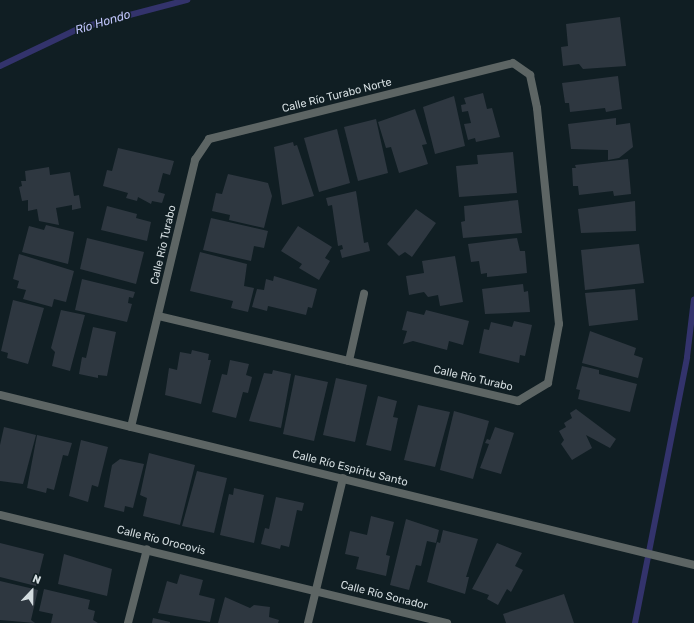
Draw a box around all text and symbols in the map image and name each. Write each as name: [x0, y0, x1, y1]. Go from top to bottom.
water label: Río Hondo: [73, 8, 133, 38]
street label: Calle Río Turabo Norte: [281, 76, 393, 116]
street label: Calle Río Turabo: [148, 204, 180, 286]
street label: Calle Río Turabo: [432, 363, 514, 395]
street label: Calle Río Espíritu Santo: [291, 448, 409, 490]
street label: Calle Río Orocovis: [115, 524, 207, 558]
north arrow: [12, 571, 52, 611]
text: N: [31, 572, 43, 587]
street label: Calle Río Sonador: [339, 579, 429, 613]

